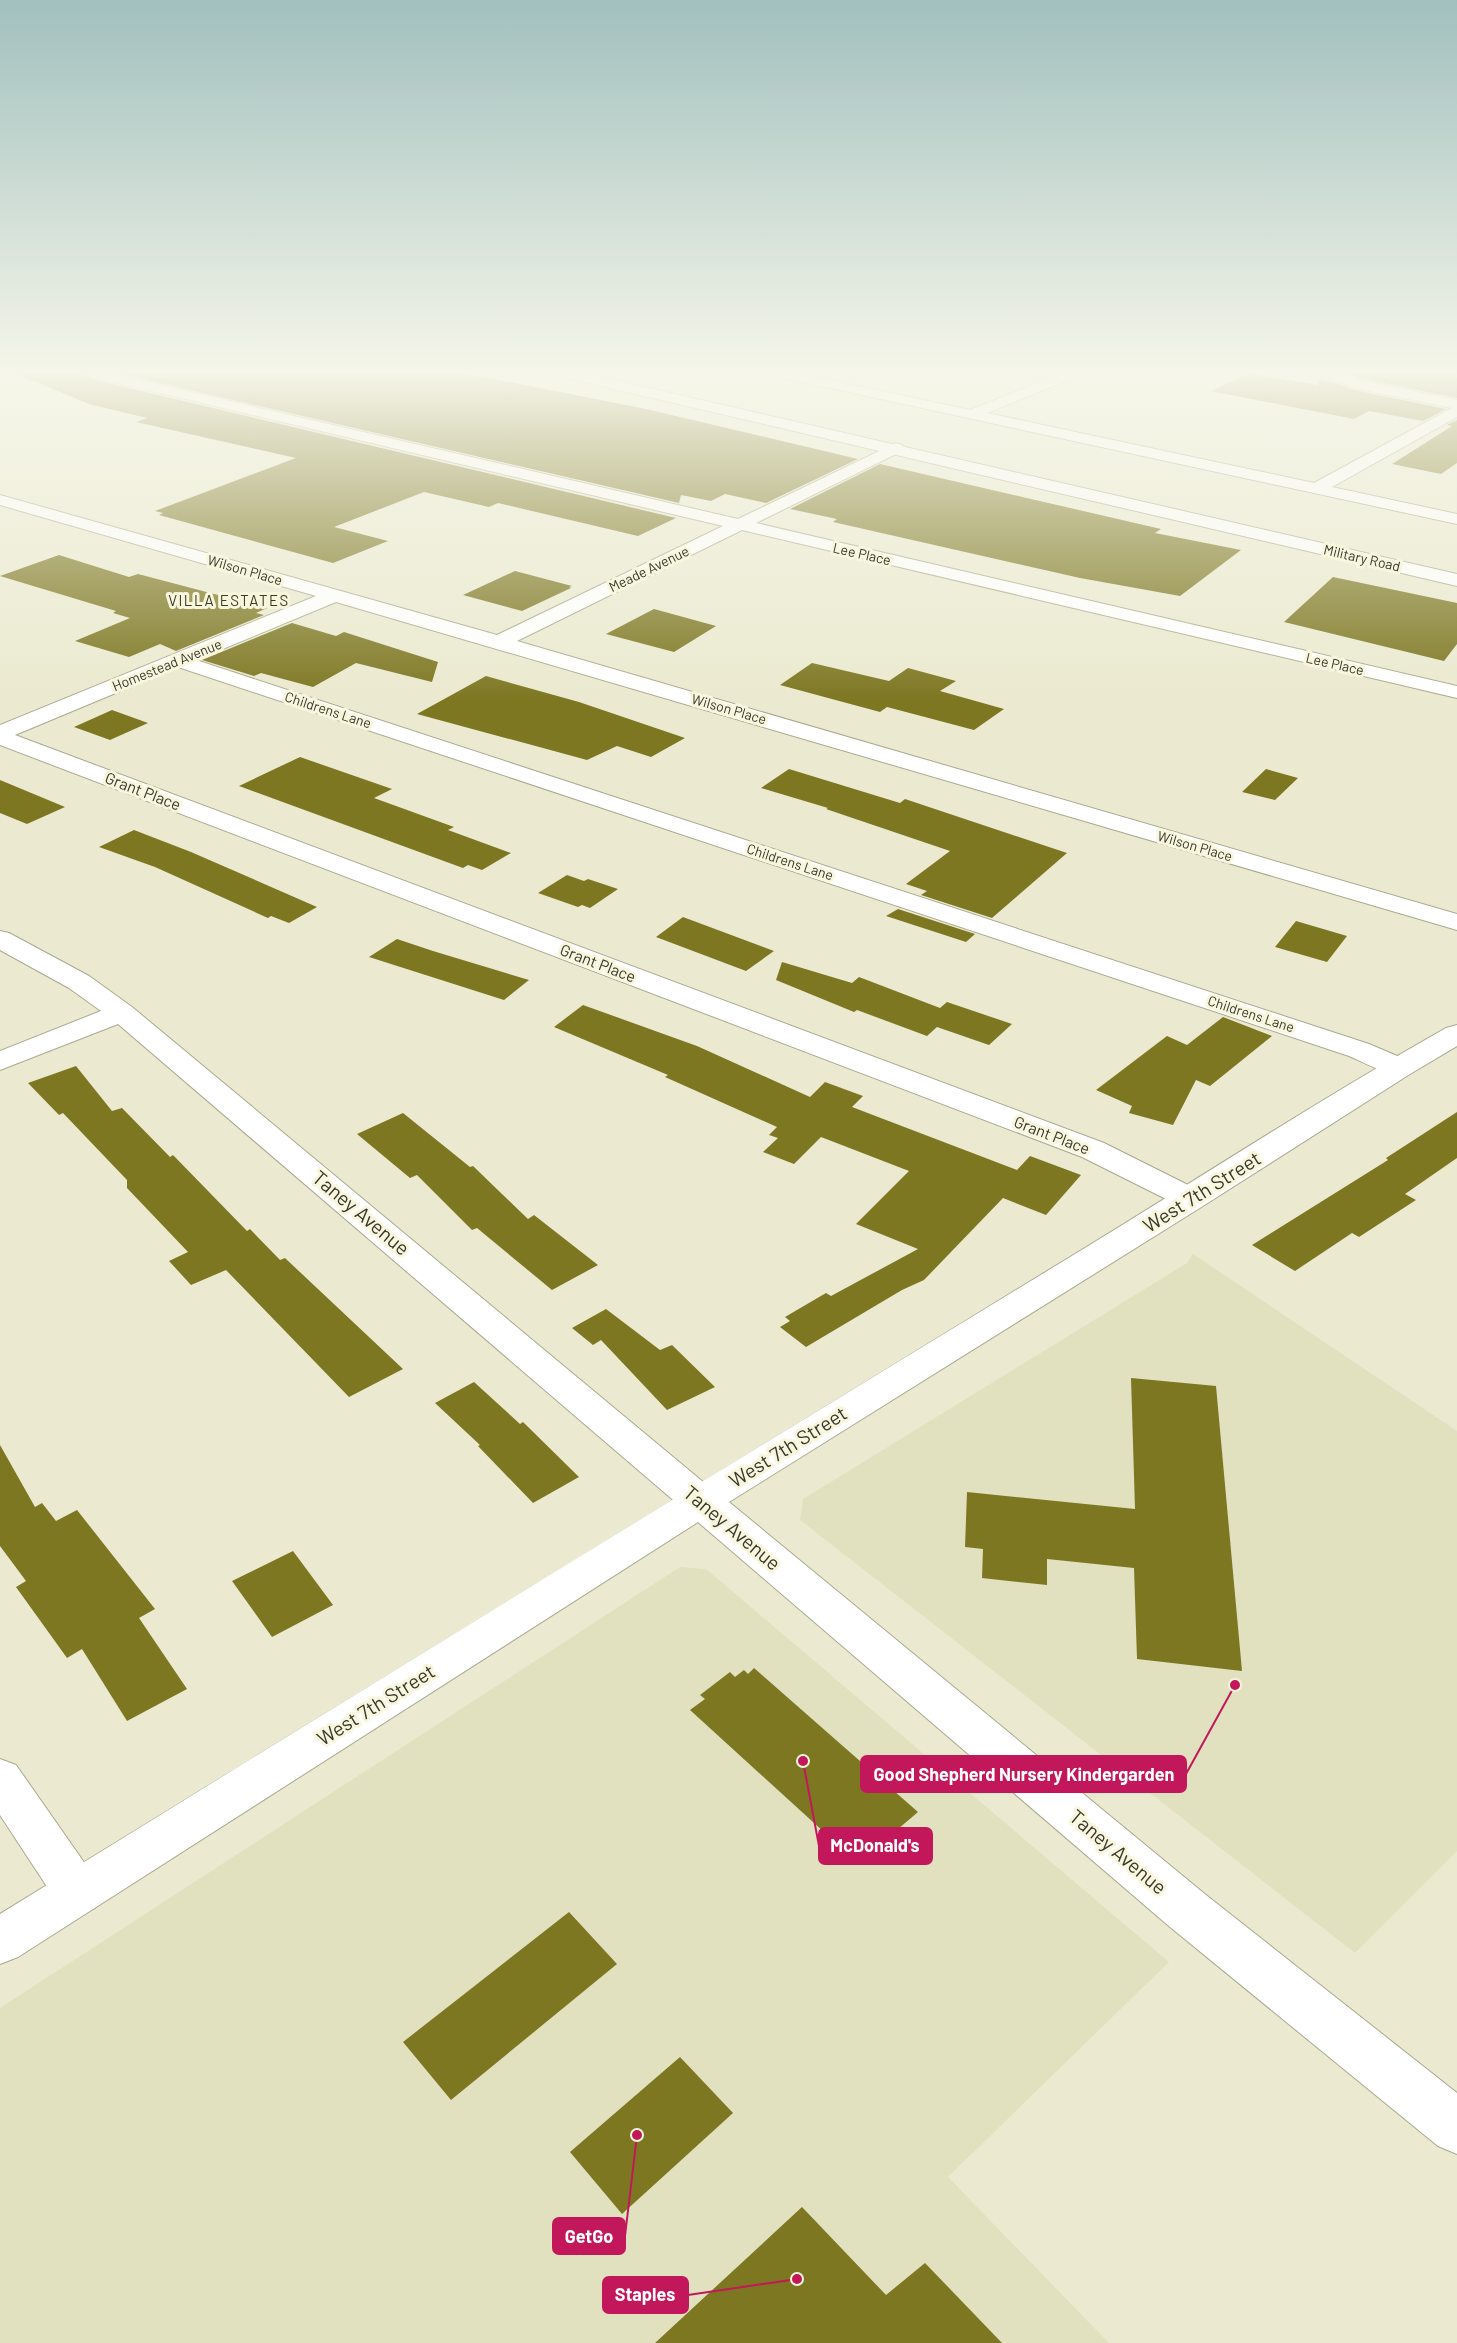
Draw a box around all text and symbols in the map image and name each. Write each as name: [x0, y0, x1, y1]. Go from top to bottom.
street label: Lee Place: [831, 539, 893, 568]
street label: Military Road: [1322, 540, 1402, 575]
street label: Meade Avenue: [606, 542, 692, 595]
street label: Wilson Place: [206, 551, 285, 588]
district label: VILLA ESTATES: [168, 591, 290, 609]
street label: Homestead Avenue: [110, 635, 224, 694]
street label: Lee Place: [1304, 649, 1366, 678]
street label: Childrens Lane: [283, 688, 374, 732]
street label: Wilson Place: [690, 690, 769, 727]
street label: Grant Place: [103, 767, 184, 814]
street label: Wilson Place: [1156, 827, 1235, 864]
street label: Childrens Lane: [745, 840, 836, 884]
street label: Grant Place: [558, 939, 639, 986]
street label: Childrens Lane: [1206, 992, 1297, 1036]
street label: Grant Place: [1012, 1111, 1093, 1158]
street label: West 7th Street: [1138, 1145, 1265, 1237]
street label: Taney Avenue: [308, 1165, 415, 1260]
street label: West 7th Street: [724, 1400, 851, 1492]
street label: Taney Avenue: [679, 1480, 786, 1575]
street label: West 7th Street: [312, 1658, 439, 1750]
callout: Good Shepherd Nursery Kindergarden: [861, 1756, 1186, 1792]
text: Good Shepherd Nursery Kindergarden: [874, 1763, 1174, 1785]
street label: Taney Avenue: [1065, 1804, 1172, 1899]
callout: McDonald's: [819, 1828, 932, 1864]
text: McDonald's: [830, 1834, 920, 1856]
callout: GetGo: [553, 2218, 625, 2254]
text: GetGo: [565, 2225, 613, 2247]
callout: Staples: [603, 2277, 688, 2313]
text: Staples: [615, 2283, 675, 2305]

